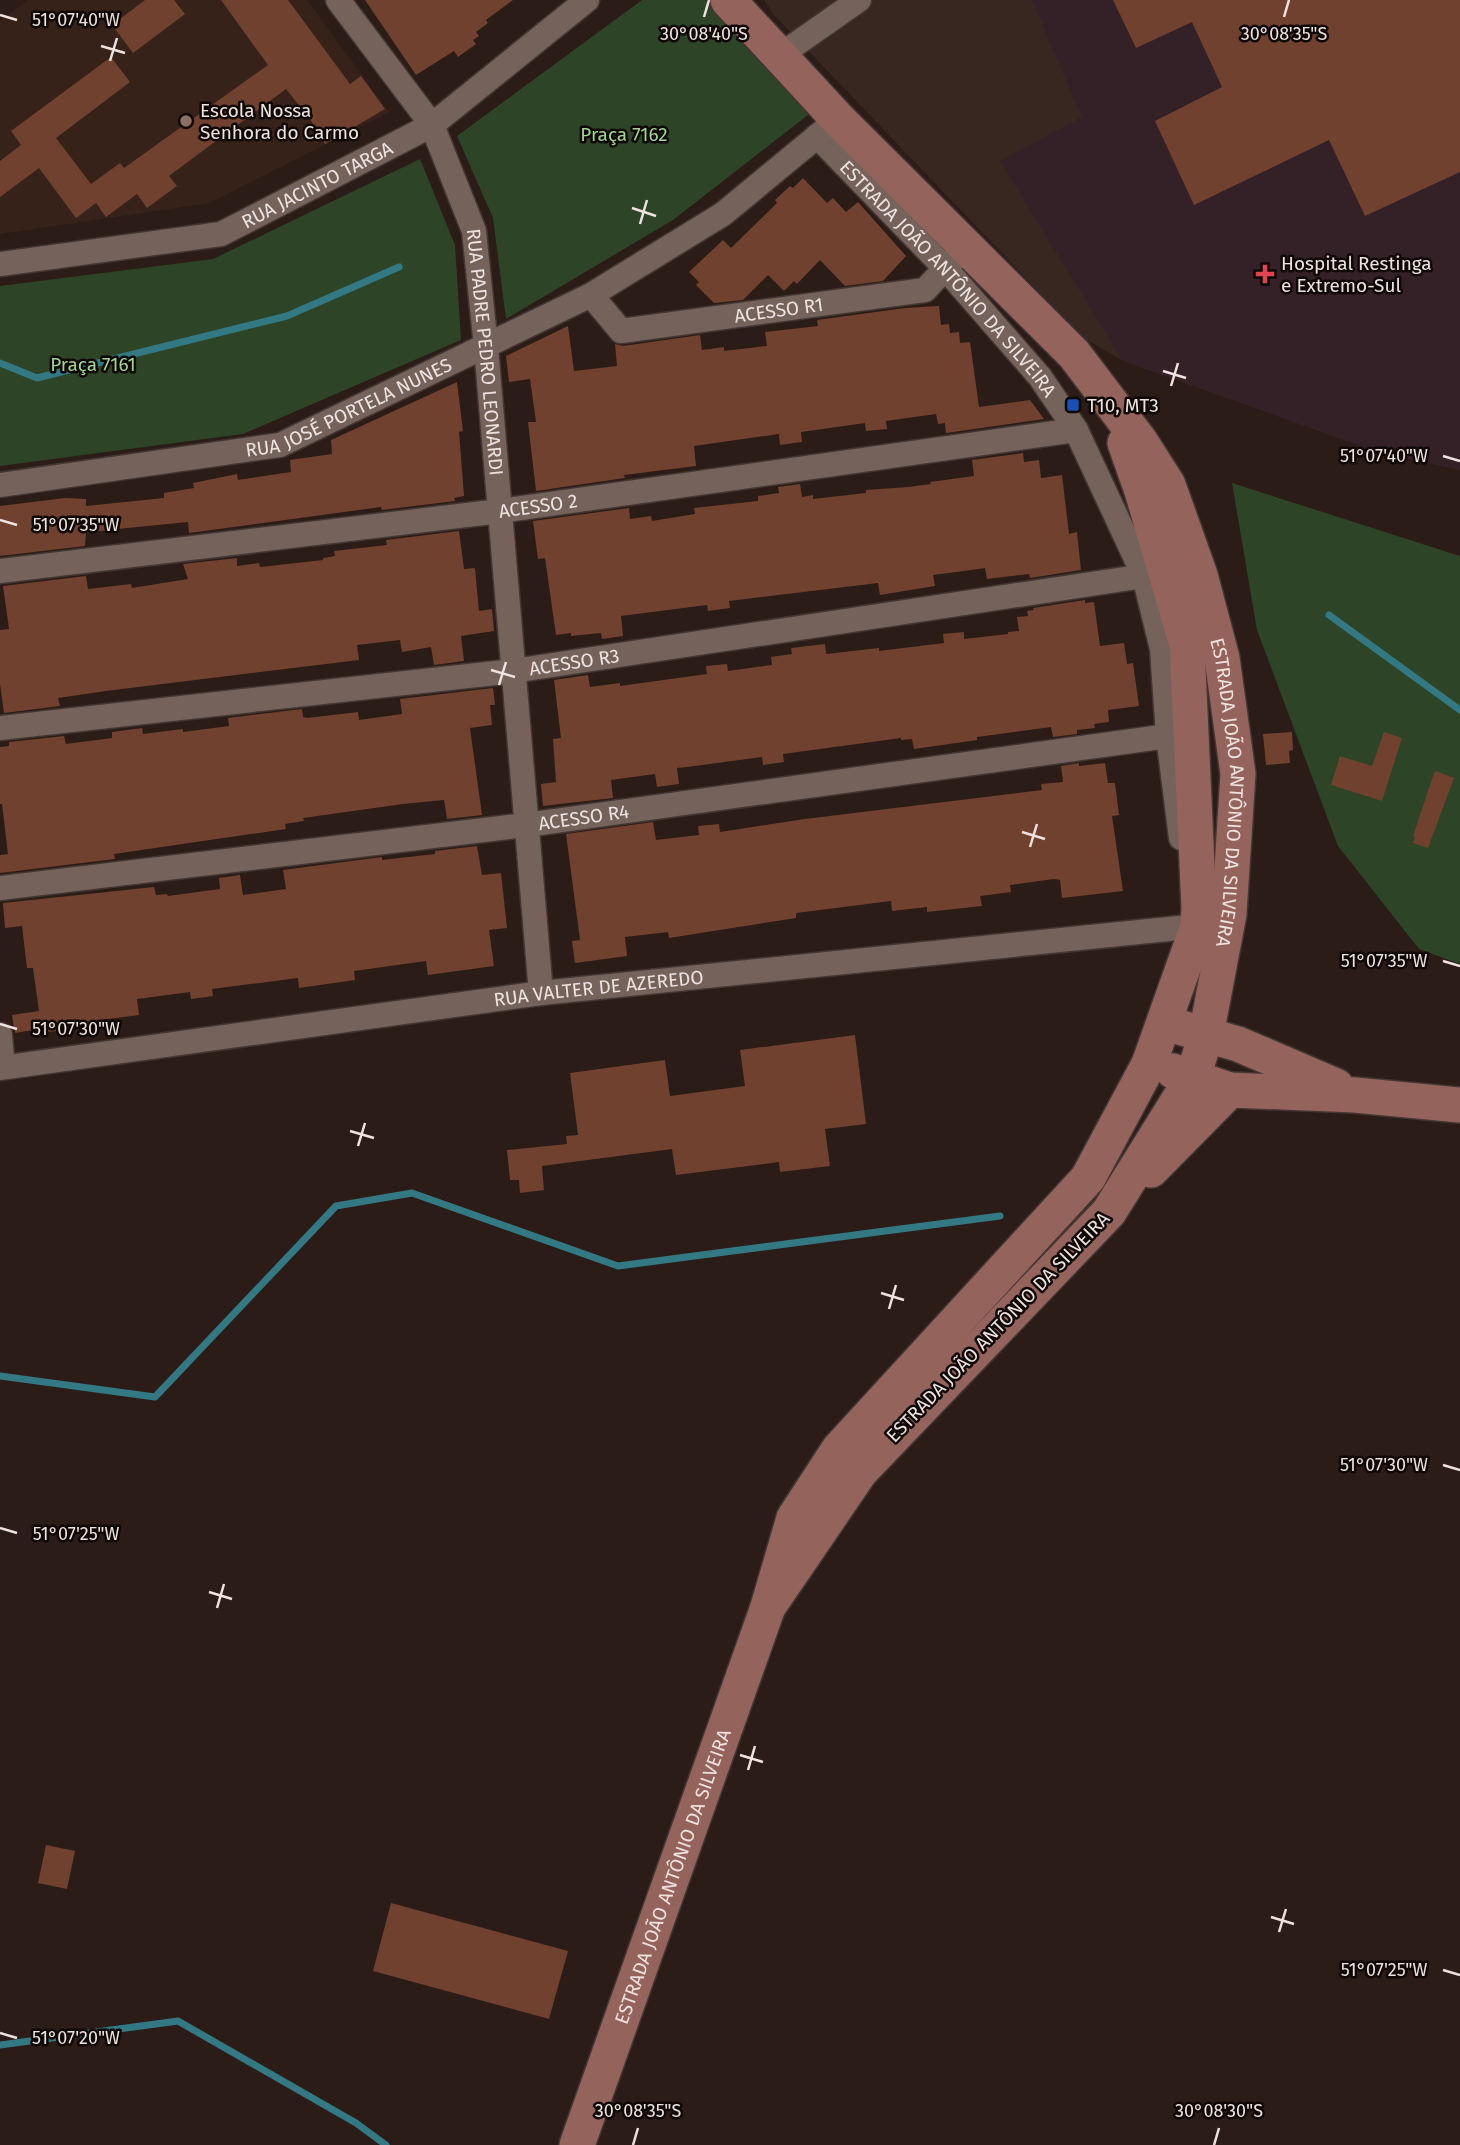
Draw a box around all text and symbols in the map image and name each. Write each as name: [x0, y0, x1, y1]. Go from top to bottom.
text: 51°07'40"W: [32, 9, 120, 31]
text: 30°08'40"S: [660, 23, 748, 45]
text: 30°08'35"S: [1241, 23, 1327, 45]
place label: Escola Nossa Senhora do Carmo: [200, 99, 359, 144]
marker: Escola Nossa Senhora do Carmo: [178, 113, 194, 129]
park label: Praça 7162: [580, 123, 668, 146]
street label: RUA JACINTO TARGA: [238, 136, 396, 233]
street label: ESTRADA JOÃO ANTÔNIO DA SILVEIRA: [835, 155, 1062, 401]
street label: RUA PADRE PEDRO LEONARDI: [462, 227, 508, 477]
place label: Hospital Restinga e Extremo-Sul: [1281, 252, 1432, 297]
marker: Hospital Restinga e Extremo-Sul: [1255, 264, 1275, 284]
street label: ACESSO R1: [733, 292, 825, 327]
street label: RUA JOSÉ PORTELA NUNES: [244, 352, 455, 461]
park label: Praça 7161: [50, 353, 136, 376]
place label: T10, MT3: [1087, 394, 1159, 417]
marker: T10, MT3: [1065, 397, 1081, 413]
text: 51°07'40"W: [1340, 445, 1428, 467]
street label: ACESSO 2: [497, 489, 579, 523]
text: 51°07'35"W: [33, 514, 119, 536]
street label: ESTRADA JOÃO ANTÔNIO DA SILVEIRA: [1206, 635, 1250, 949]
street label: ACESSO R3: [527, 644, 621, 680]
street label: ACESSO R4: [537, 799, 630, 835]
text: 51°07'35"W: [1341, 950, 1427, 972]
street label: RUA VALTER DE AZEREDO: [492, 965, 705, 1011]
text: 51°07'30"W: [32, 1018, 120, 1040]
street label: ESTRADA JOÃO ANTÔNIO DA SILVEIRA: [882, 1207, 1114, 1447]
text: 51°07'30"W: [1340, 1454, 1428, 1476]
text: 51°07'25"W: [33, 1523, 119, 1545]
street label: ESTRADA JOÃO ANTÔNIO DA SILVEIRA: [609, 1726, 735, 2027]
text: 51°07'25"W: [1341, 1959, 1427, 1981]
text: 51°07'20"W: [32, 2027, 120, 2049]
text: 30°08'35"S: [595, 2100, 681, 2122]
text: 30°08'30"S: [1175, 2100, 1263, 2122]

